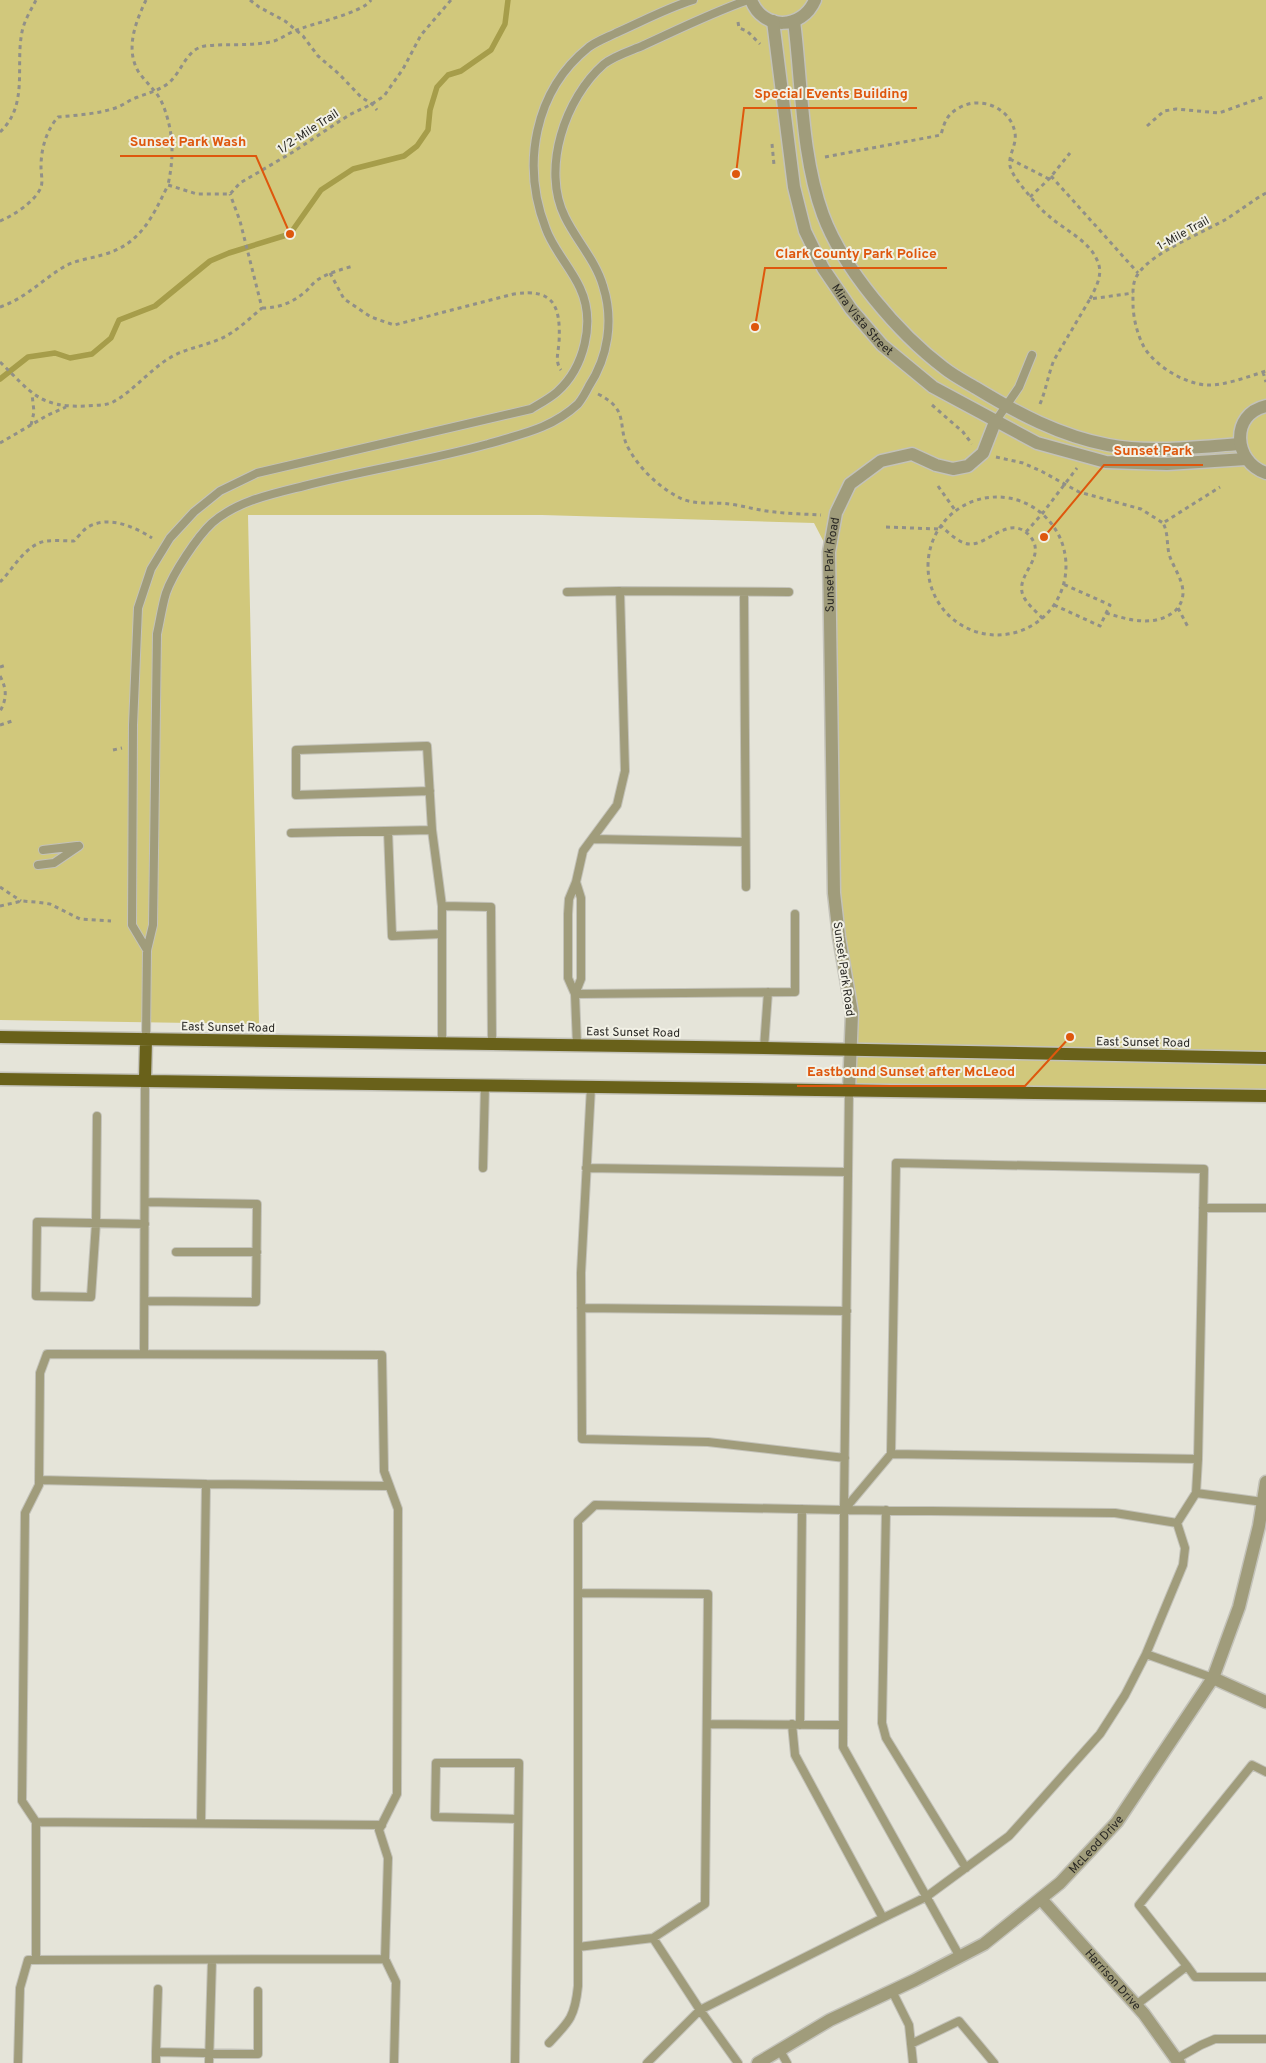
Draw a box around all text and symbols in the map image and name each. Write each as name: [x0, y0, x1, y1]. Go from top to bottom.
callout: Special Events Building: [744, 79, 917, 108]
text: Special Events Building: [754, 86, 908, 103]
street label: 1/2-Mile Trail: [275, 106, 342, 158]
callout: Sunset Park Wash: [120, 127, 256, 156]
text: Sunset Park Wash: [130, 134, 246, 151]
street label: 1-Mile Trail: [1155, 213, 1212, 255]
callout: Clark County Park Police: [765, 239, 947, 268]
text: Clark County Park Police: [775, 246, 937, 263]
street label: Mira Vista Street: [827, 281, 896, 360]
callout: Sunset Park: [1104, 436, 1203, 465]
text: Sunset Park: [1114, 443, 1193, 460]
street label: Sunset Park Road: [822, 516, 844, 612]
street label: Sunset Park Road: [828, 921, 858, 1017]
street label: East Sunset Road: [181, 1019, 275, 1037]
street label: East Sunset Road: [586, 1024, 680, 1042]
street label: East Sunset Road: [1096, 1034, 1190, 1052]
callout: Eastbound Sunset after McLeod: [797, 1057, 1025, 1086]
text: Eastbound Sunset after McLeod: [807, 1064, 1015, 1081]
street label: McLeod Drive: [1066, 1813, 1128, 1878]
street label: Harrison Drive: [1081, 1946, 1144, 2014]

